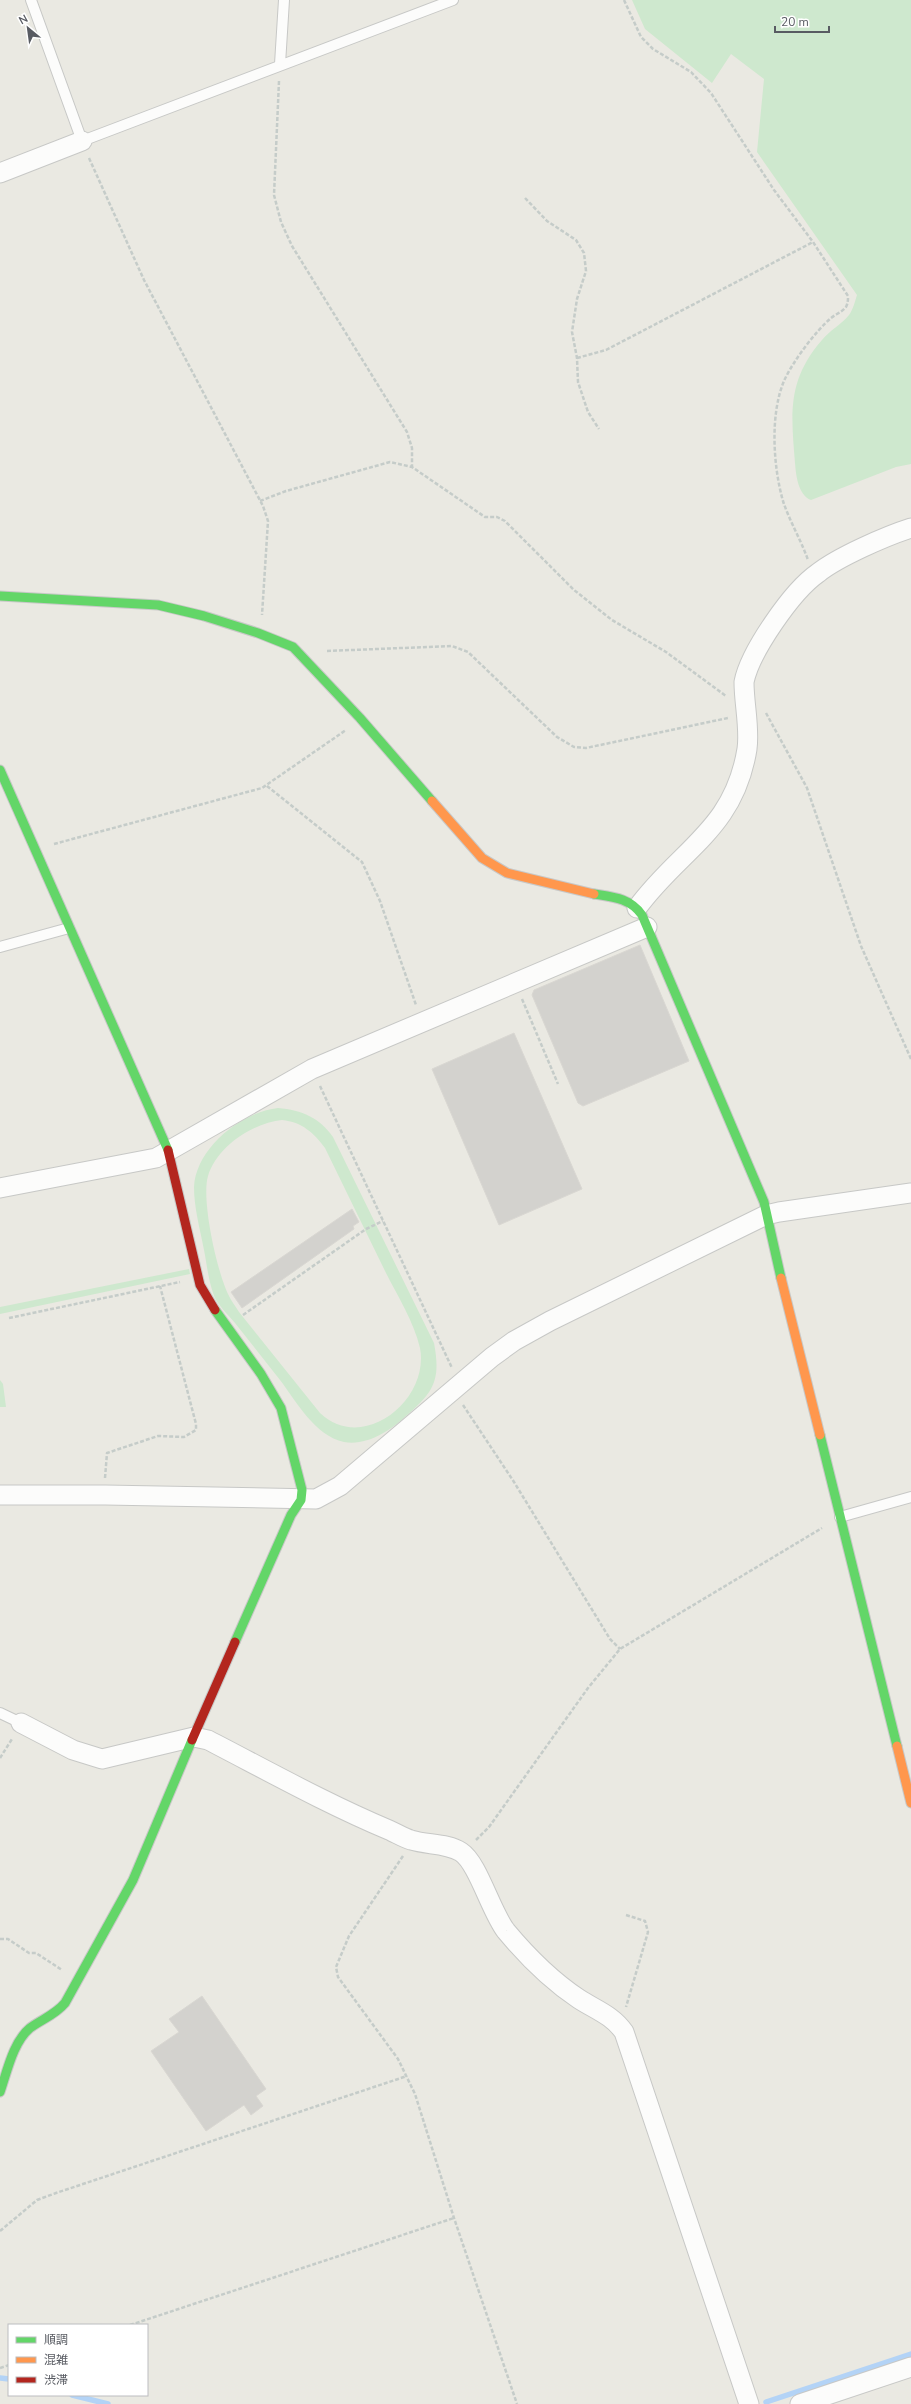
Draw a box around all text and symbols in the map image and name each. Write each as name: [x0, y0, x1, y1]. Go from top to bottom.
north arrow: [8, 8, 48, 48]
scale bar: [775, 8, 829, 34]
text: N: [16, 11, 31, 28]
text: 20 m: [781, 14, 809, 30]
legend: [8, 2324, 148, 2396]
text: 順調: [44, 2332, 68, 2348]
text: 混雑: [44, 2352, 68, 2368]
text: 渋滞: [44, 2372, 68, 2388]

